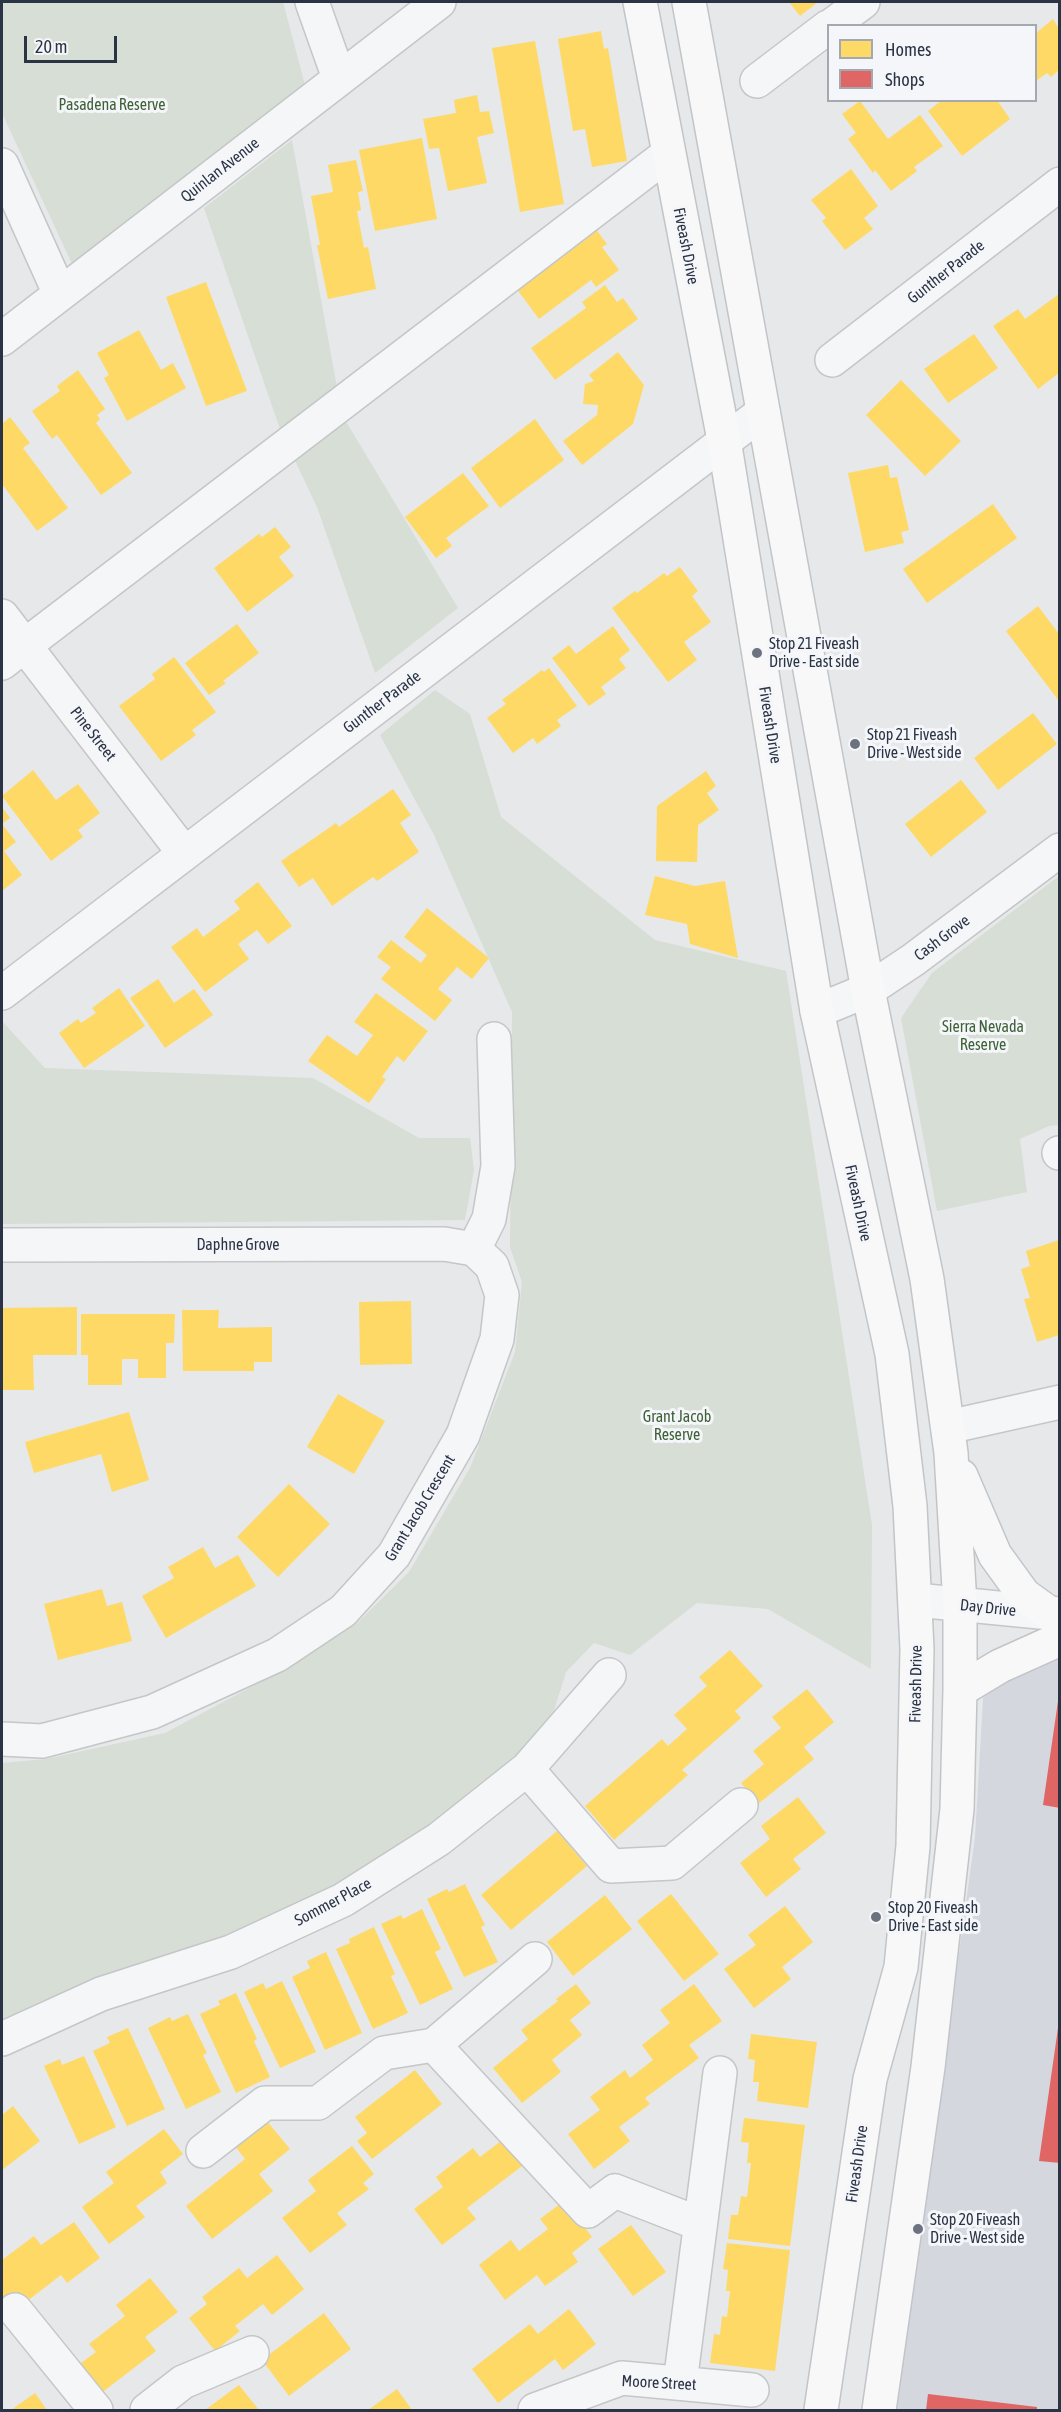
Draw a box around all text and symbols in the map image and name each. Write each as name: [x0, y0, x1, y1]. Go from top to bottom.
scale bar: [27, 24, 120, 62]
legend: [827, 24, 1037, 102]
text: 20 m: [35, 36, 67, 57]
text: Homes: [885, 39, 931, 60]
text: Shops: [885, 69, 925, 90]
park label: Pasadena Reserve: [59, 95, 165, 115]
street label: Quinlan Avenue: [177, 133, 263, 207]
street label: Fiveash Drive: [669, 206, 703, 286]
street label: Gunther Parade: [904, 236, 988, 308]
place label: Stop 21 Fiveash Drive - East side: [769, 634, 859, 672]
marker: Stop 21 Fiveash Drive - East side: [750, 646, 764, 660]
street label: Gunther Parade: [339, 667, 425, 737]
street label: Fiveash Drive: [754, 685, 786, 765]
street label: Pine Street: [66, 703, 120, 765]
place label: Stop 21 Fiveash Drive - West side: [867, 725, 961, 763]
marker: Stop 21 Fiveash Drive - West side: [848, 737, 862, 751]
street label: Cash Grove: [910, 911, 974, 965]
park label: Sierra Nevada Reserve: [942, 1017, 1024, 1055]
street label: Fiveash Drive: [841, 1163, 875, 1243]
street label: Daphne Grove: [196, 1235, 280, 1255]
park label: Grant Jacob Reserve: [643, 1407, 711, 1445]
street label: Grant Jacob Crescent: [381, 1451, 459, 1565]
street label: Day Drive: [959, 1596, 1017, 1620]
street label: Fiveash Drive: [906, 1645, 926, 1723]
street label: Sommer Place: [291, 1874, 375, 1930]
place label: Stop 20 Fiveash Drive - East side: [888, 1898, 978, 1936]
marker: Stop 20 Fiveash Drive - East side: [869, 1910, 883, 1924]
street label: Fiveash Drive: [842, 2124, 872, 2204]
place label: Stop 20 Fiveash Drive - West side: [930, 2210, 1024, 2248]
marker: Stop 20 Fiveash Drive - West side: [911, 2222, 925, 2236]
street label: Moore Street: [621, 2371, 697, 2395]

